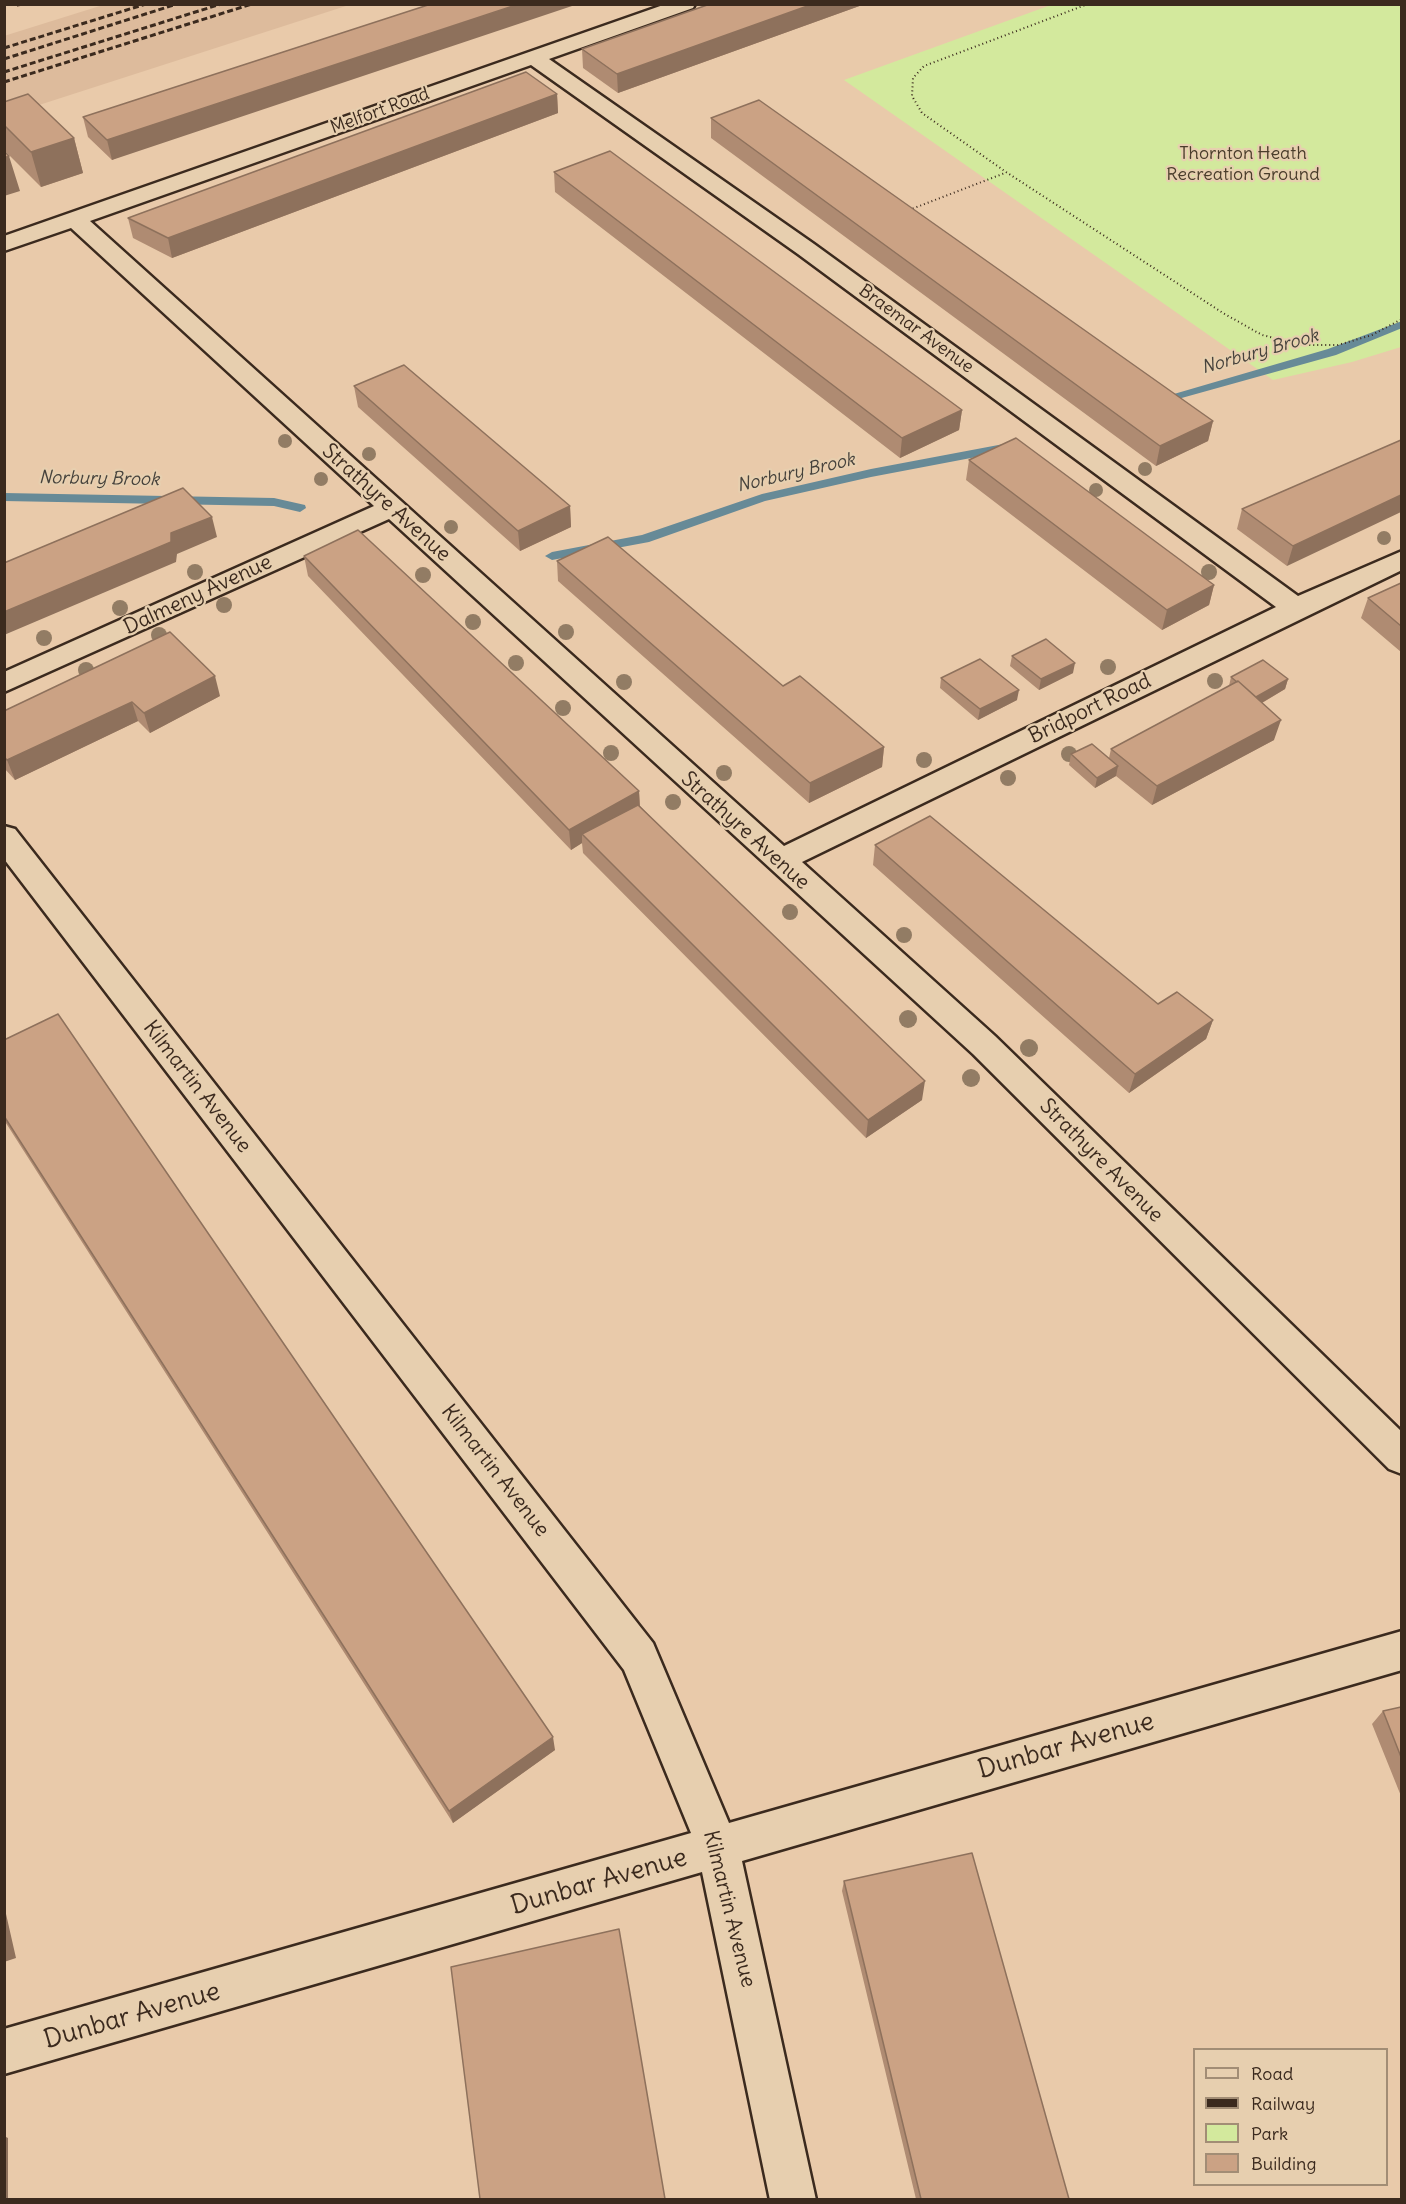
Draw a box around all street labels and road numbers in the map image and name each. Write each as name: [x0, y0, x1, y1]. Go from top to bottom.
street label: Melfort Road: [327, 83, 433, 139]
street label: Braemar Avenue: [854, 280, 978, 378]
street label: Strathyre Avenue: [316, 439, 456, 567]
street label: Dalmeny Avenue: [120, 550, 276, 640]
street label: Bridport Road: [1025, 669, 1155, 749]
street label: Strathyre Avenue: [675, 767, 815, 895]
street label: Kilmartin Avenue: [138, 1016, 256, 1158]
street label: Strathyre Avenue: [1034, 1094, 1168, 1228]
street label: Kilmartin Avenue: [436, 1400, 554, 1542]
street label: Dunbar Avenue: [974, 1706, 1158, 1786]
street label: Kilmartin Avenue: [697, 1828, 761, 1990]
street label: Dunbar Avenue: [507, 1842, 691, 1922]
street label: Dunbar Avenue: [40, 1976, 224, 2056]

